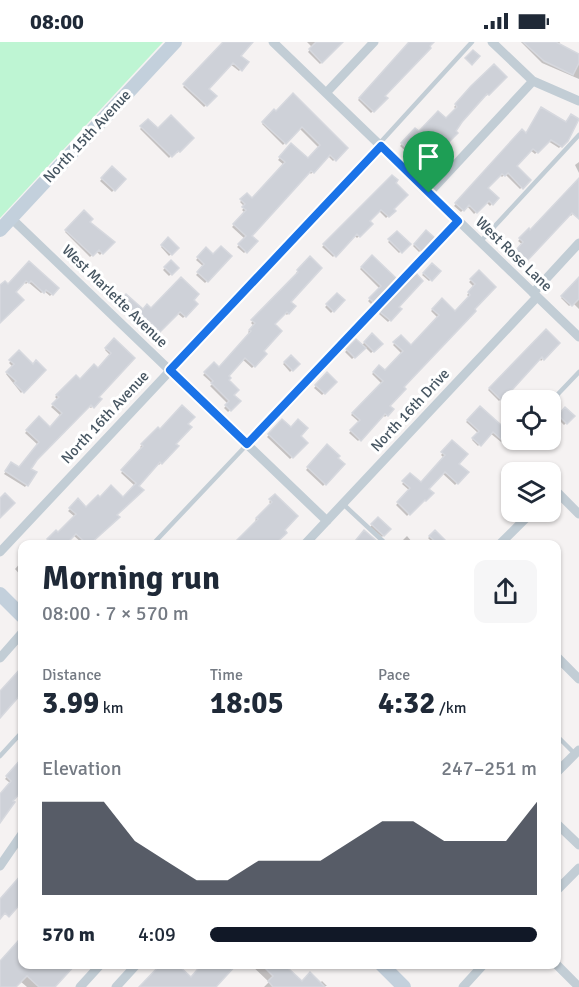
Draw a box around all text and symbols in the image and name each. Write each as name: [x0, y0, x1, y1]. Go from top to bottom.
text: 08:00: [30, 8, 84, 35]
street label: North 15th Avenue: [39, 86, 135, 186]
pin: [403, 131, 454, 193]
icon: arrive: [412, 140, 445, 173]
street label: West Rose Lane: [472, 213, 556, 295]
street label: West Marlette Avenue: [58, 241, 172, 351]
street label: North 16th Drive: [367, 365, 453, 455]
street label: North 16th Avenue: [57, 367, 153, 467]
map controls: [501, 390, 561, 522]
button: locate: [501, 390, 561, 450]
button: layers: [501, 462, 561, 522]
text: Morning run: [42, 558, 220, 599]
button: share: [474, 560, 537, 623]
text: 08:00 · 7 × 570 m: [42, 601, 189, 626]
text: Distance: [42, 665, 102, 685]
text: Time: [210, 665, 243, 685]
text: Pace: [378, 665, 410, 685]
text: 3.99: [42, 685, 99, 722]
text: 18:05: [210, 685, 284, 722]
text: 4:32: [378, 685, 435, 722]
text: km: [99, 698, 124, 718]
text: /km: [435, 698, 467, 718]
text: Elevation: [42, 756, 122, 781]
text: 247–251 m: [441, 756, 537, 781]
text: 570 m: [42, 922, 95, 947]
text: 4:09: [138, 922, 176, 947]

